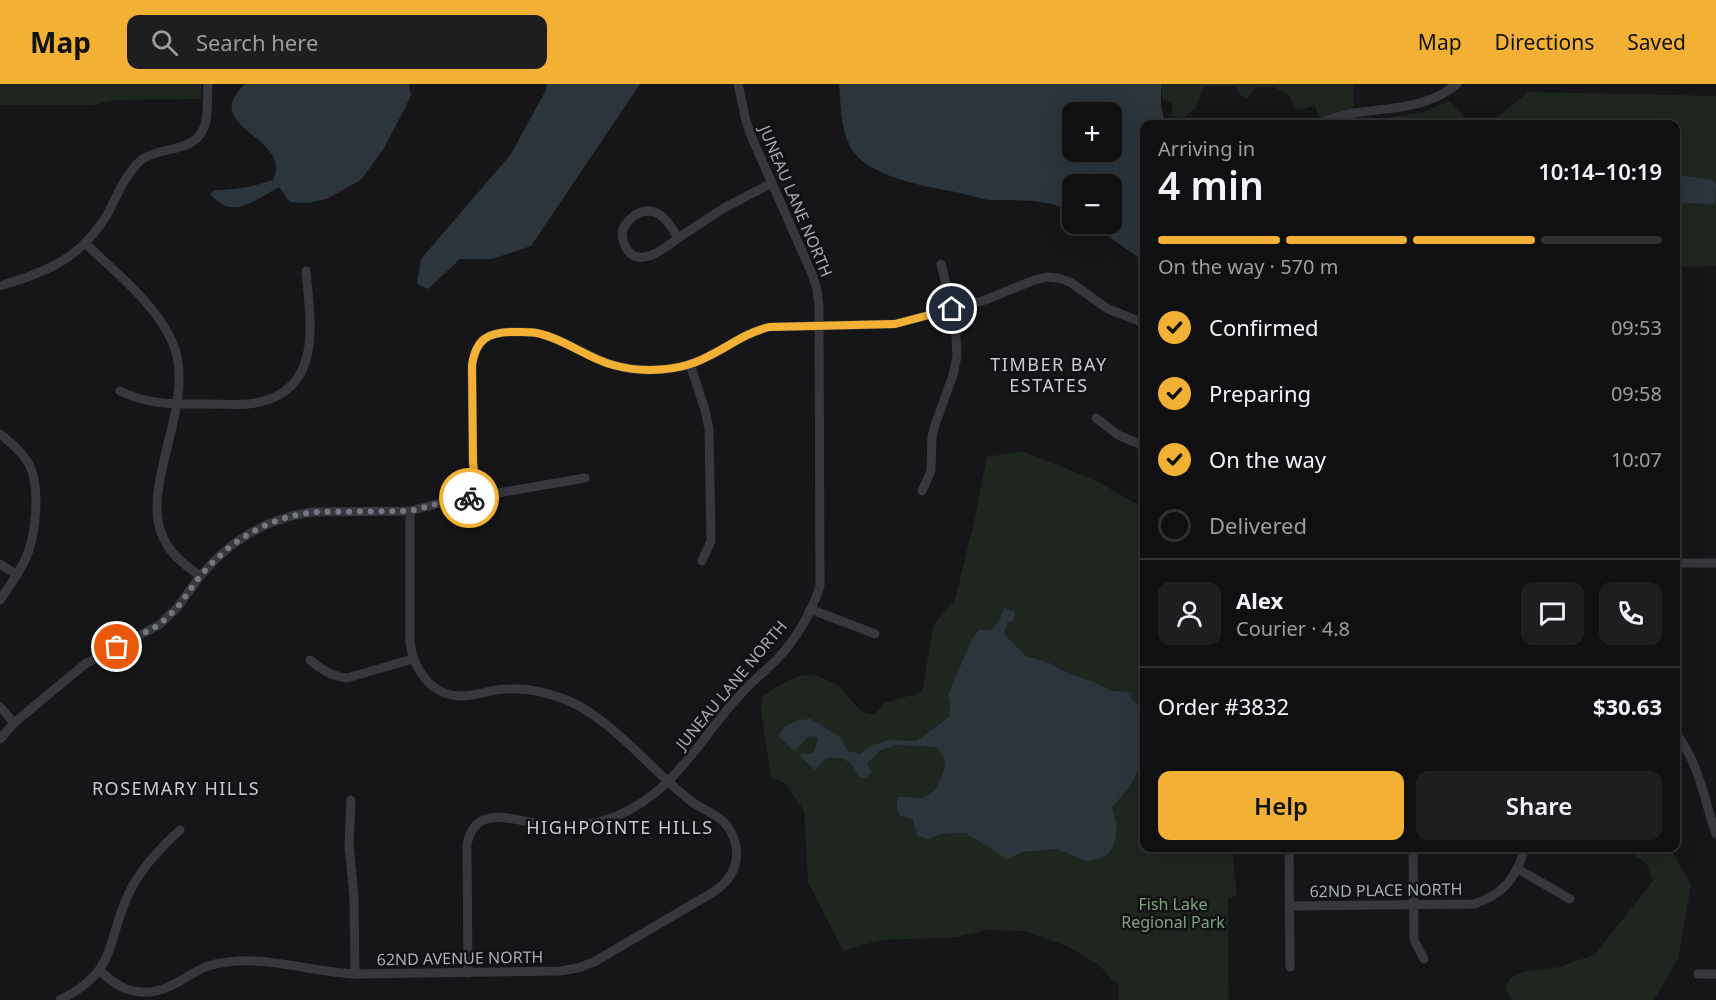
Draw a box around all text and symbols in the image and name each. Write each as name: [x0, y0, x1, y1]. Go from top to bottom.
search box: [127, 15, 547, 69]
text: Map: [30, 23, 91, 61]
icon: search: [148, 26, 181, 59]
text: Search here: [196, 27, 318, 57]
text: Map: [1418, 28, 1462, 56]
text: Directions: [1495, 28, 1594, 56]
text: Saved: [1627, 28, 1686, 56]
map controls: [1062, 102, 1122, 234]
button: +: [1062, 102, 1122, 162]
street label: JUNEAU LANE NORTH: [753, 120, 838, 280]
text: Arriving in: [1158, 135, 1255, 162]
text: 10:14–10:19: [1538, 156, 1662, 186]
text: 4 min: [1158, 158, 1264, 211]
button: −: [1062, 174, 1122, 234]
text: On the way · 570 m: [1158, 253, 1338, 280]
pin: [926, 283, 977, 334]
icon: home: [935, 292, 968, 325]
icon: check: [1158, 311, 1191, 344]
text: Confirmed: [1209, 312, 1319, 342]
text: 09:53: [1611, 314, 1662, 341]
district label: TIMBER BAY ESTATES: [990, 352, 1108, 397]
icon: check: [1158, 377, 1191, 410]
text: Preparing: [1209, 378, 1311, 408]
text: 09:58: [1611, 380, 1662, 407]
icon: check: [1158, 443, 1191, 476]
text: On the way: [1209, 444, 1326, 474]
text: 10:07: [1611, 446, 1662, 473]
courier: [439, 468, 499, 528]
icon: bike: [453, 482, 486, 515]
text: Delivered: [1209, 510, 1307, 540]
button: person: [1158, 582, 1221, 645]
button: chat: [1521, 582, 1584, 645]
button: phone: [1599, 582, 1662, 645]
text: Alex: [1236, 585, 1283, 615]
text: Courier · 4.8: [1236, 615, 1350, 642]
street label: JUNEAU LANE NORTH: [669, 616, 792, 756]
pin: [91, 621, 142, 672]
icon: bag: [100, 630, 133, 663]
text: Order #3832: [1158, 691, 1289, 721]
text: $30.63: [1593, 691, 1662, 721]
button: Help: [1158, 771, 1404, 840]
button: Share: [1416, 771, 1662, 840]
district label: ROSEMARY HILLS: [92, 776, 260, 800]
district label: HIGHPOINTE HILLS: [526, 815, 714, 839]
street label: 62ND PLACE NORTH: [1309, 878, 1463, 902]
park label: Fish Lake Regional Park: [1121, 893, 1225, 933]
street label: 62ND AVENUE NORTH: [376, 946, 544, 970]

